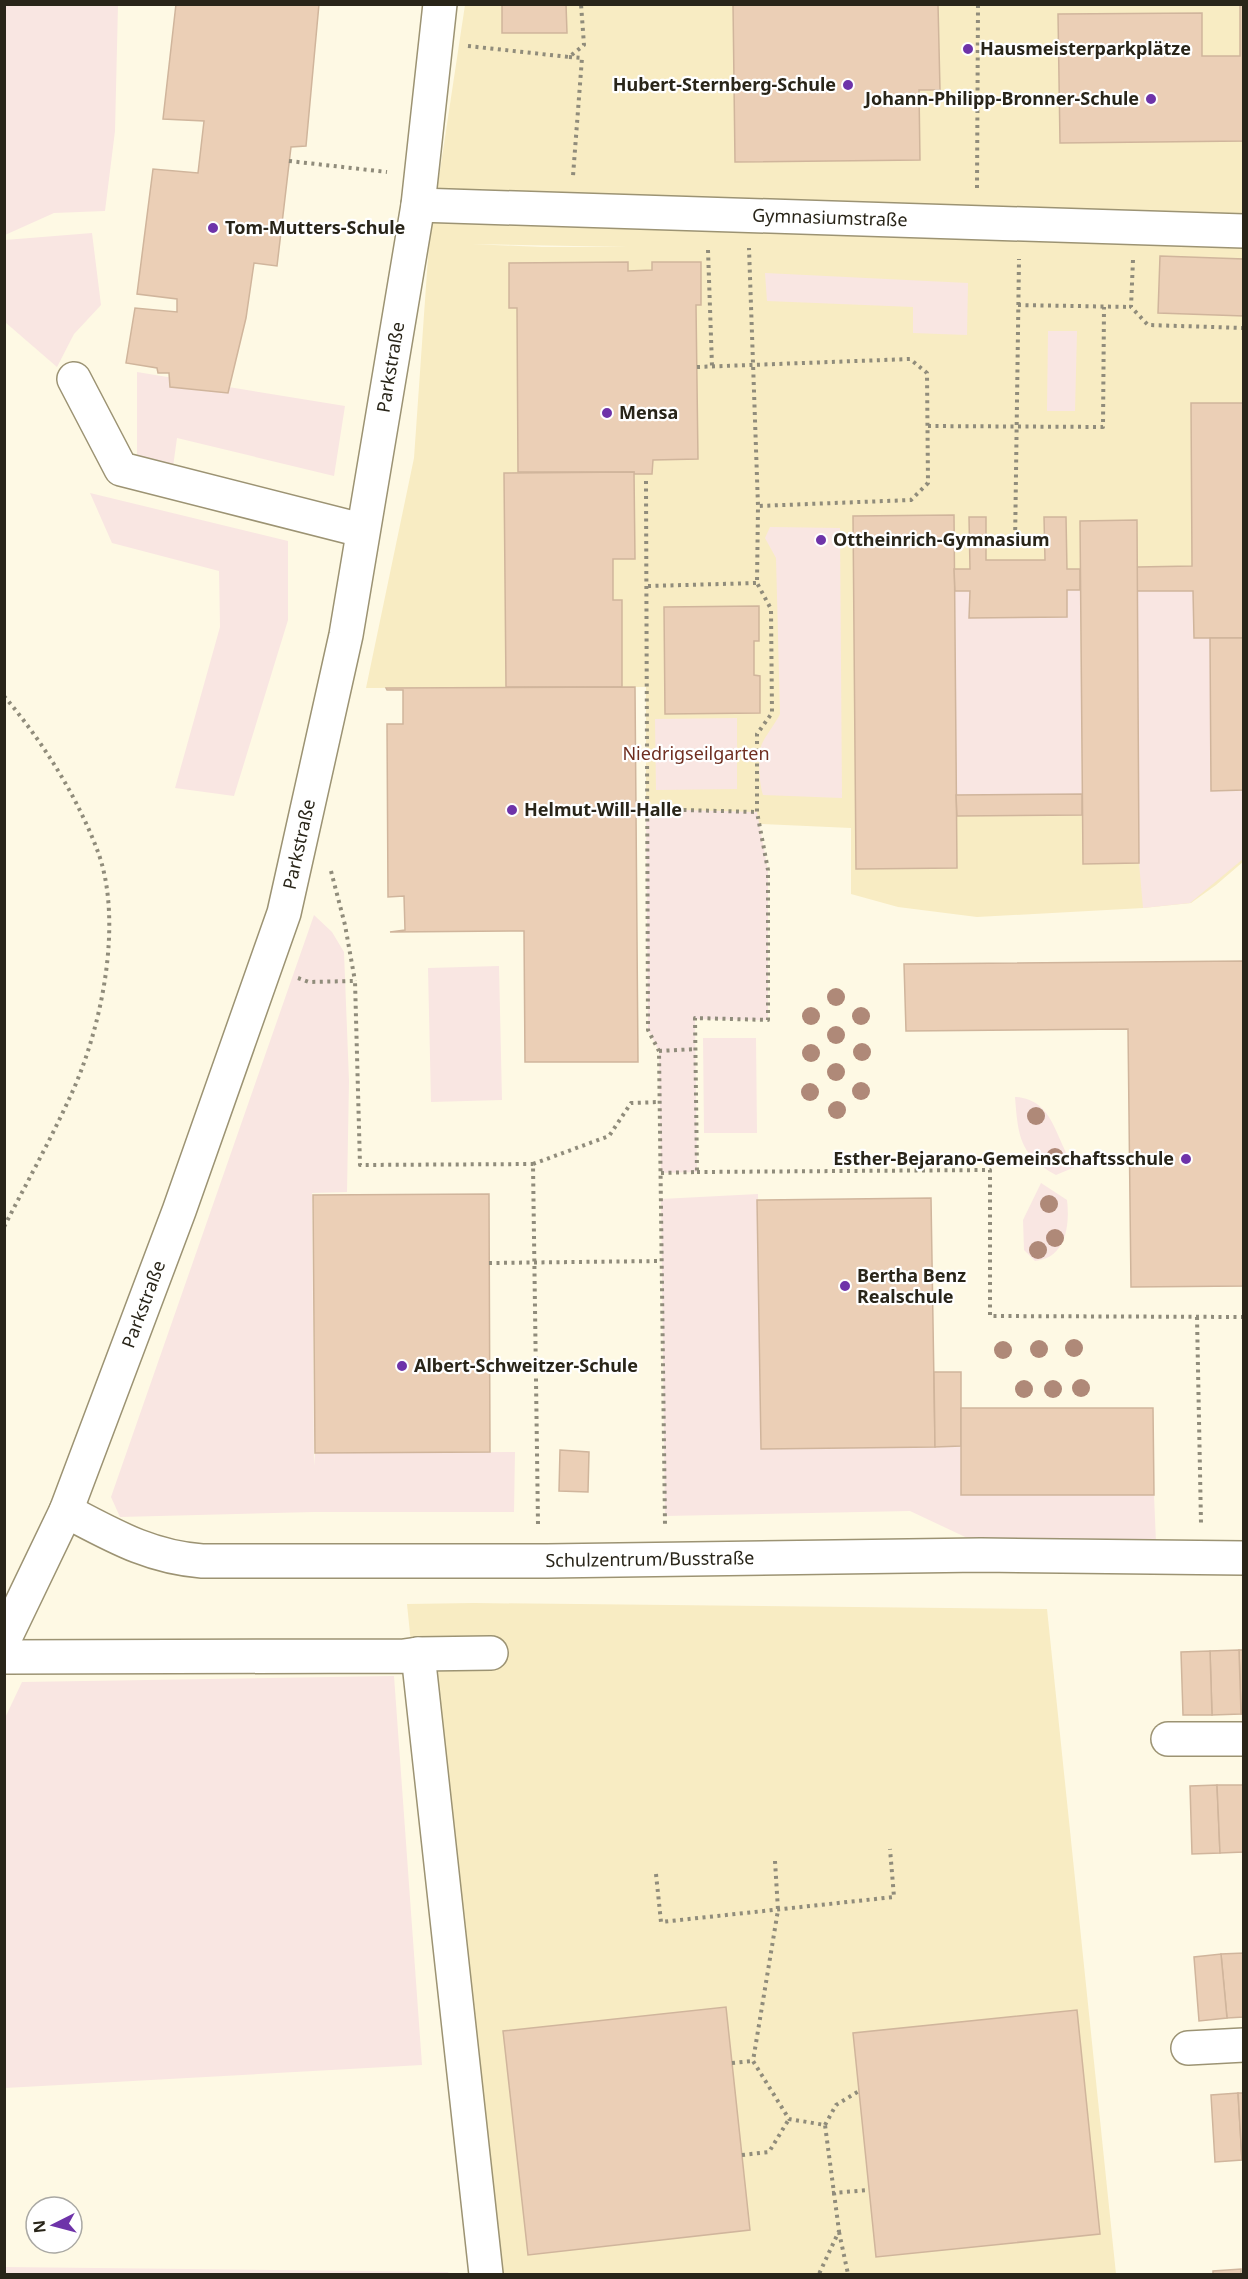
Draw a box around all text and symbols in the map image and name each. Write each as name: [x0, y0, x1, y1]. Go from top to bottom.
place label: Hausmeisterparkplätze: [980, 36, 1191, 60]
marker: Hausmeisterparkplätze: [961, 42, 975, 56]
place label: Hubert-Sternberg-Schule: [613, 72, 836, 96]
marker: Hubert-Sternberg-Schule: [841, 78, 855, 92]
place label: Johann-Philipp-Bronner-Schule: [863, 86, 1139, 110]
marker: Johann-Philipp-Bronner-Schule: [1144, 92, 1158, 106]
street label: Gymnasiumstraße: [752, 203, 908, 231]
place label: Tom-Mutters-Schule: [225, 215, 405, 239]
marker: Tom-Mutters-Schule: [206, 221, 220, 235]
street label: Parkstraße: [370, 320, 409, 414]
place label: Mensa: [619, 400, 678, 424]
marker: Mensa: [600, 406, 614, 420]
place label: Ottheinrich-Gymnasium: [833, 527, 1050, 551]
marker: Ottheinrich-Gymnasium: [814, 533, 828, 547]
park label: Niedrigseilgarten: [622, 741, 770, 765]
street label: Parkstraße: [277, 797, 320, 892]
place label: Helmut-Will-Halle: [524, 797, 682, 821]
marker: Helmut-Will-Halle: [505, 803, 519, 817]
place label: Esther-Bejarano-Gemeinschaftsschule: [833, 1146, 1174, 1170]
marker: Esther-Bejarano-Gemeinschaftsschule: [1179, 1152, 1193, 1166]
street label: Parkstraße: [115, 1257, 170, 1351]
place label: Bertha Benz Realschule: [857, 1263, 966, 1308]
marker: Bertha Benz Realschule: [838, 1279, 852, 1293]
place label: Albert-Schweitzer-Schule: [414, 1353, 638, 1377]
marker: Albert-Schweitzer-Schule: [395, 1359, 409, 1373]
street label: Schulzentrum/Busstraße: [545, 1545, 755, 1572]
north arrow: [24, 2195, 84, 2255]
text: N: [27, 2219, 51, 2234]

